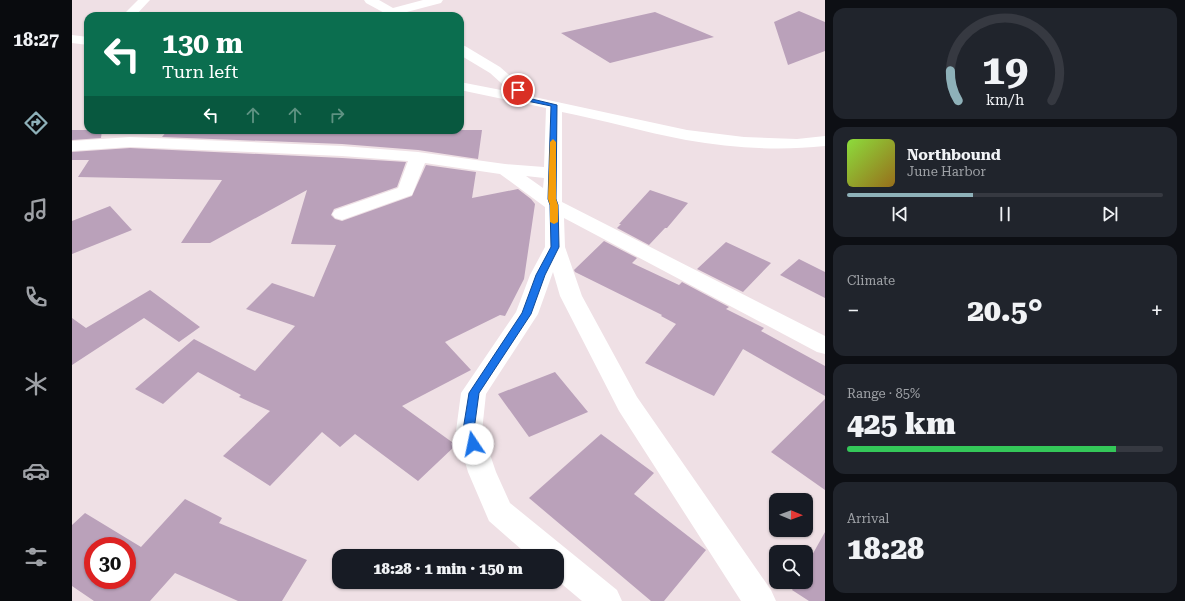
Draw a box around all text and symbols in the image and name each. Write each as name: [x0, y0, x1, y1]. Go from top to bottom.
text: 130 m: [162, 27, 243, 60]
icon: left: [96, 28, 148, 80]
text: 18:27: [13, 29, 59, 50]
text: 19: [982, 45, 1028, 94]
text: Turn left: [162, 61, 238, 82]
pin: [501, 73, 535, 107]
icon: arrive: [507, 79, 529, 101]
text: km/h: [986, 92, 1024, 108]
icon: left: [200, 104, 222, 126]
icon: ahead: [242, 104, 264, 126]
icon: ahead: [284, 104, 306, 126]
icon: right: [326, 104, 348, 126]
icon: directions: [22, 109, 50, 137]
text: Northbound: [907, 146, 1001, 164]
text: June Harbor: [907, 164, 986, 179]
icon: music: [22, 196, 50, 224]
icon: previous: [889, 203, 911, 225]
icon: pause: [994, 203, 1016, 225]
icon: next: [1099, 203, 1121, 225]
text: Climate: [847, 273, 895, 288]
icon: phone: [22, 283, 50, 311]
text: 20.5°: [967, 293, 1043, 328]
text: −: [847, 298, 859, 323]
text: +: [1151, 298, 1163, 323]
icon: climate: [22, 370, 50, 398]
text: Range · 85%: [847, 386, 920, 401]
text: 425 km: [847, 406, 956, 441]
position arrow: [452, 423, 494, 465]
icon: car: [22, 457, 50, 485]
north arrow: [769, 493, 813, 537]
map controls: [769, 493, 813, 589]
text: Arrival: [847, 511, 889, 526]
text: 18:28: [847, 531, 924, 566]
speed limit sign: 30: [84, 537, 136, 589]
icon: filters: [22, 543, 50, 571]
button: search: [769, 545, 813, 589]
text: 18:28 · 1 min · 150 m: [373, 560, 523, 578]

